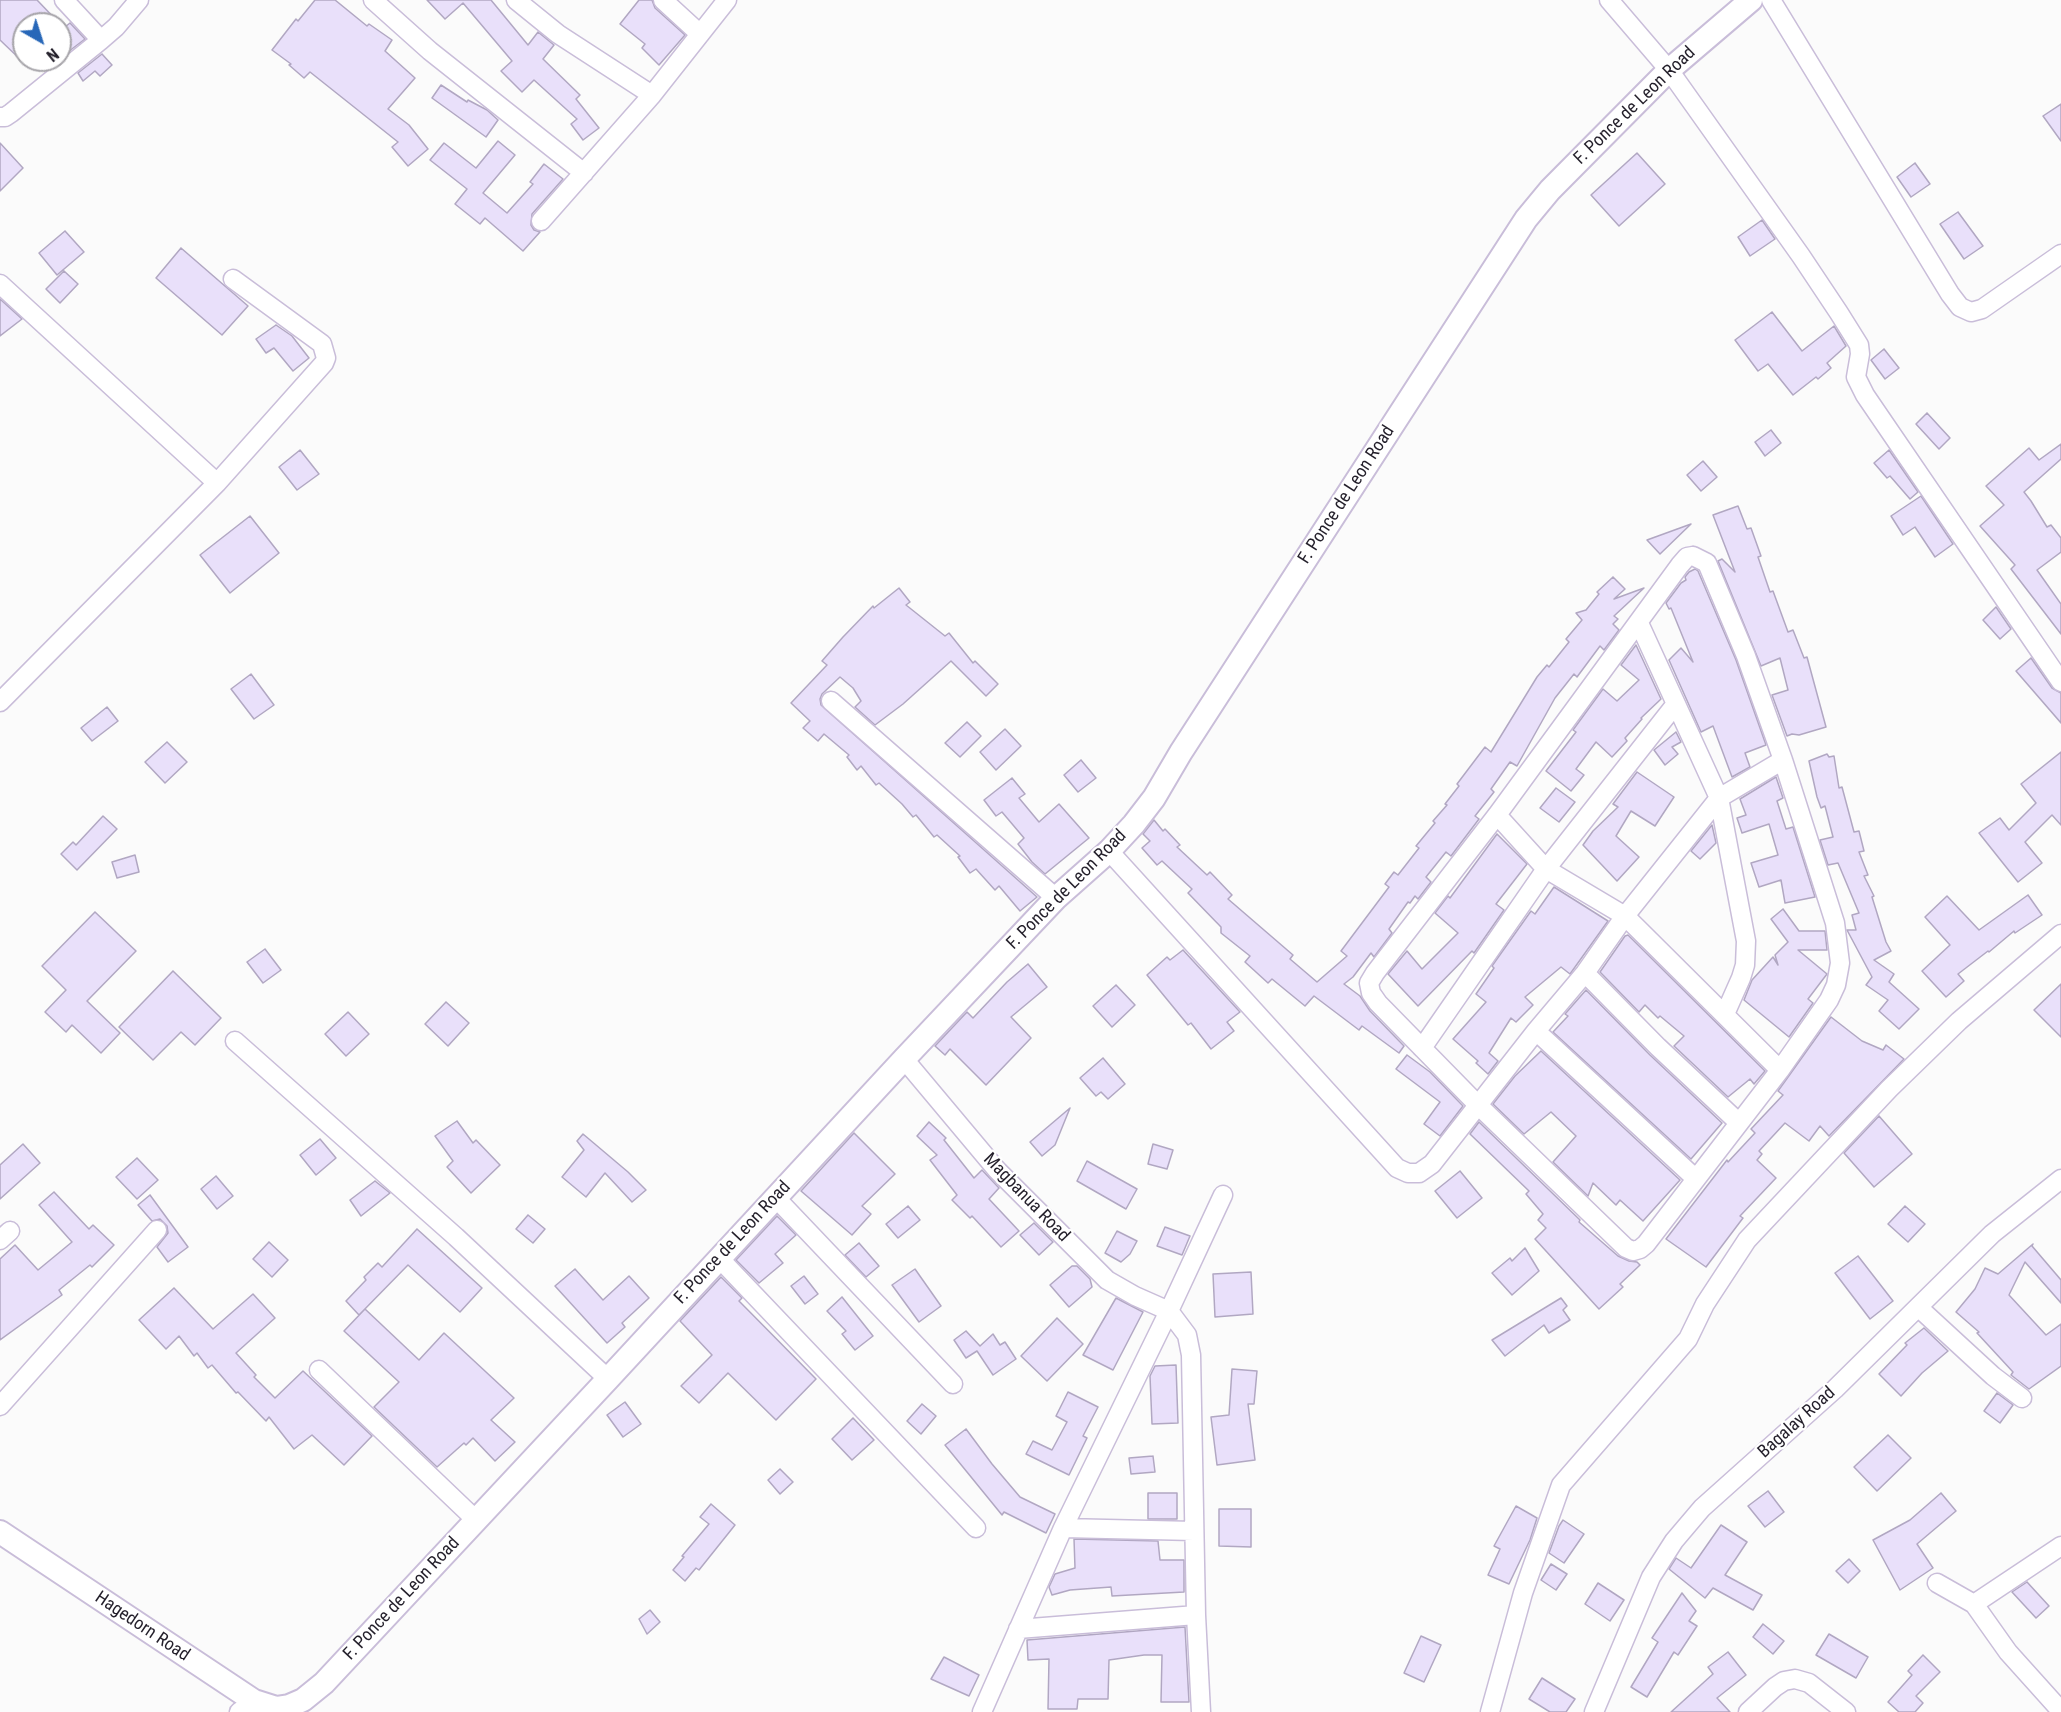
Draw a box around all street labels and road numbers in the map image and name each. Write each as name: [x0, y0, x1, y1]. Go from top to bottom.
street label: F. Ponce de Leon Road: [1570, 42, 1700, 170]
street label: F. Ponce de Leon Road: [1294, 422, 1400, 568]
street label: F. Ponce de Leon Road: [1003, 826, 1131, 954]
street label: Magbanua Road: [978, 1149, 1074, 1247]
street label: F. Ponce de Leon Road: [670, 1177, 796, 1309]
street label: Bagalay Road: [1754, 1383, 1840, 1463]
street label: F. Ponce de Leon Road: [339, 1533, 465, 1665]
street label: Hagedorn Road: [91, 1587, 193, 1667]

